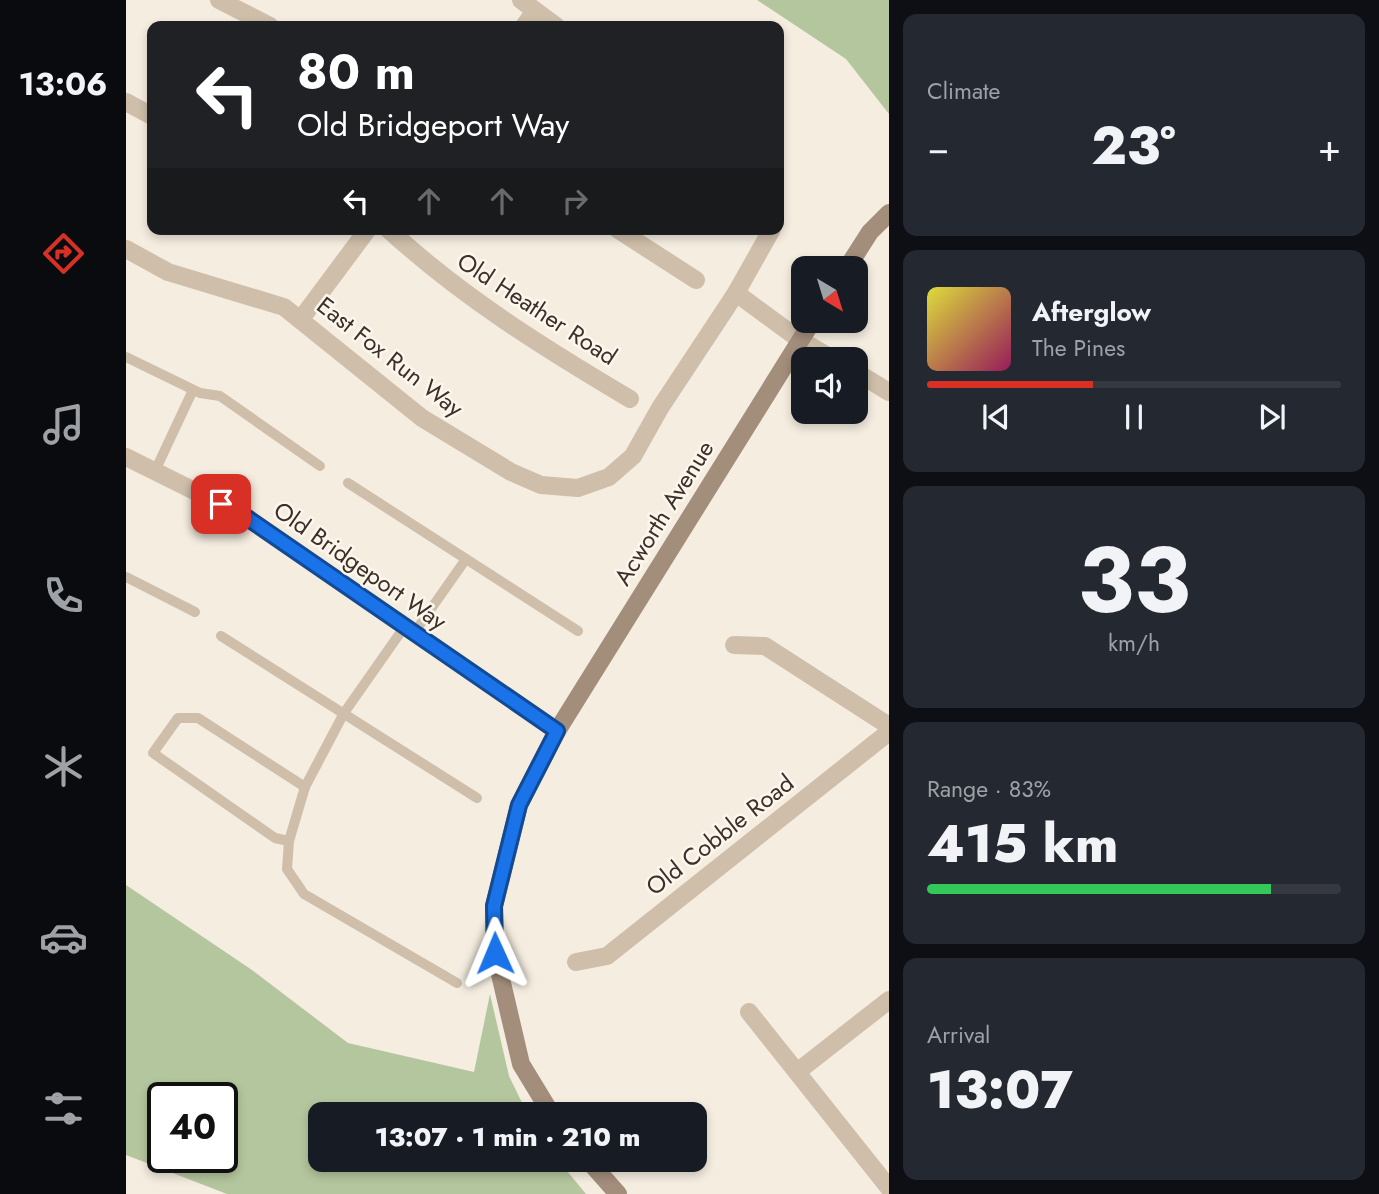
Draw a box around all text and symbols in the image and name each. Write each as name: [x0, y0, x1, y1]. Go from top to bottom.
text: 80 m: [297, 37, 415, 107]
icon: left: [182, 49, 273, 140]
text: 13:06: [18, 61, 108, 107]
text: Climate: [927, 74, 1000, 108]
text: Old Bridgeport Way: [297, 102, 569, 148]
text: 23°: [1091, 108, 1176, 184]
text: −: [927, 120, 949, 175]
text: +: [1318, 120, 1341, 175]
icon: left: [337, 182, 375, 220]
icon: ahead: [410, 182, 448, 220]
icon: ahead: [483, 182, 521, 220]
icon: right: [556, 182, 594, 220]
icon: directions: [39, 229, 88, 278]
street label: Old Heather Road: [450, 244, 624, 373]
north arrow: [791, 256, 868, 332]
map controls: [791, 256, 868, 424]
street label: East Fox Run Way: [309, 288, 472, 425]
text: Afterglow: [1032, 293, 1151, 331]
text: The Pines: [1032, 331, 1125, 365]
button: sound: [791, 347, 868, 424]
icon: previous: [977, 398, 1015, 436]
icon: pause: [1115, 398, 1153, 436]
icon: next: [1253, 398, 1291, 436]
icon: music: [39, 400, 88, 449]
street label: Acworth Avenue: [605, 434, 722, 592]
pin: [191, 474, 251, 534]
icon: arrive: [202, 485, 240, 523]
street label: Old Bridgeport Way: [267, 493, 454, 639]
text: 33: [1077, 515, 1191, 646]
icon: phone: [39, 571, 88, 620]
text: km/h: [1108, 626, 1160, 660]
icon: climate: [39, 742, 88, 791]
street label: Old Cobble Road: [638, 766, 801, 904]
text: Range · 83%: [927, 772, 1051, 806]
text: 415 km: [927, 806, 1118, 882]
icon: car: [39, 913, 88, 962]
position arrow: [458, 916, 532, 990]
text: Arrival: [927, 1018, 990, 1052]
text: 13:07: [927, 1052, 1073, 1128]
speed limit sign: 40: [147, 1082, 238, 1173]
icon: filters: [39, 1084, 88, 1133]
text: 13:07 · 1 min · 210 m: [375, 1118, 640, 1156]

